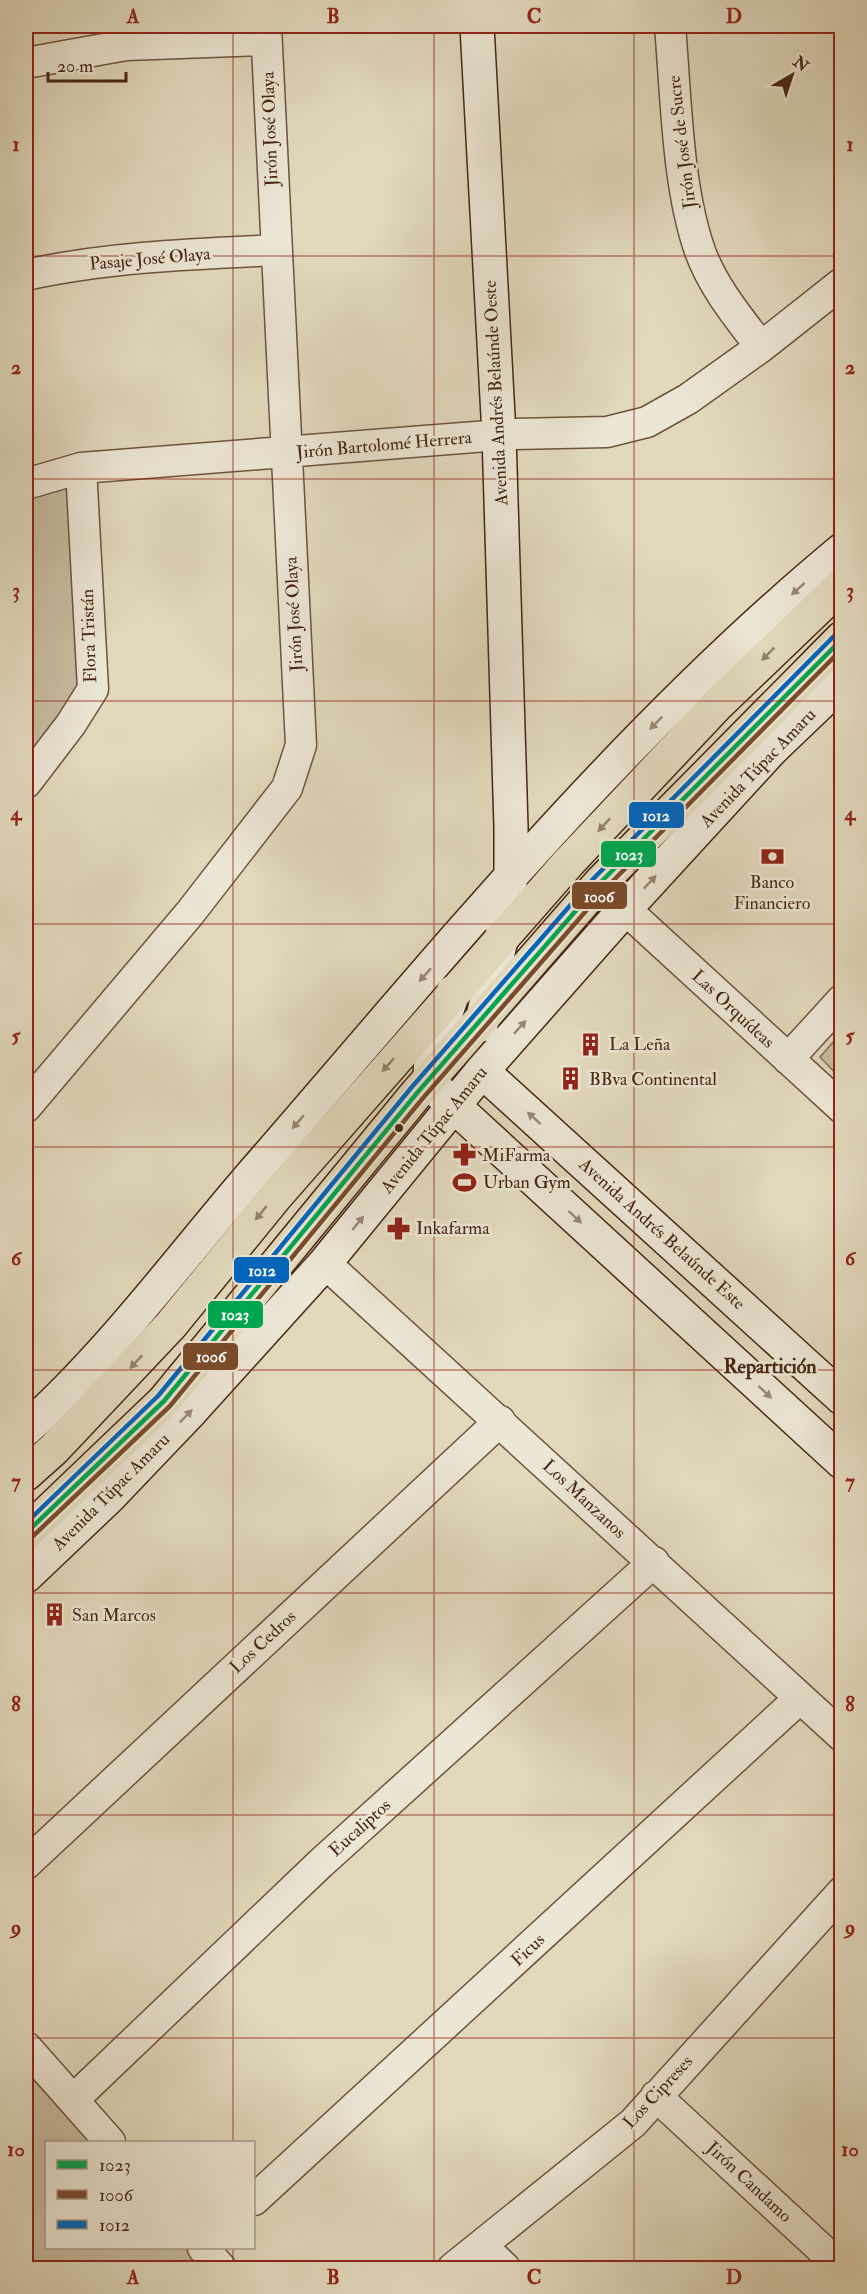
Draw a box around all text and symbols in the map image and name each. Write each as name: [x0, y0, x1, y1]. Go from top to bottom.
text: A: [126, 4, 140, 29]
text: B: [326, 4, 340, 29]
text: C: [527, 4, 541, 29]
text: D: [726, 4, 742, 29]
scale bar: [48, 45, 126, 83]
north arrow: [762, 45, 822, 105]
text: N: [788, 51, 813, 77]
text: 20 m: [57, 55, 93, 78]
street label: Jirón José Olaya: [256, 70, 284, 188]
street label: Jirón José de Sucre: [662, 73, 702, 211]
text: 1: [12, 132, 20, 157]
text: 1: [846, 132, 854, 157]
street label: Pasaje José Olaya: [89, 242, 212, 276]
street label: Avenida Andrés Belaúnde Oeste: [479, 279, 513, 507]
text: 2: [11, 355, 21, 380]
text: 2: [845, 355, 855, 380]
street label: Jirón Bartolomé Herrera: [294, 426, 473, 464]
street label: Jirón José Olaya: [279, 555, 309, 673]
text: 3: [12, 578, 20, 603]
text: 3: [846, 578, 854, 603]
one-way arrow: [791, 582, 806, 595]
street label: Flora Tristán: [76, 589, 102, 683]
one-way arrow: [761, 646, 775, 661]
street label: Avenida Túpac Amaru: [694, 703, 821, 833]
one-way arrow: [650, 715, 664, 729]
text: 4: [10, 801, 23, 826]
line badge: 1012: [628, 801, 685, 829]
text: 4: [844, 801, 857, 826]
text: 1012: [642, 806, 670, 826]
one-way arrow: [598, 817, 611, 832]
line badge: 1023: [600, 840, 657, 868]
bank icon: Banco Financiero: [759, 843, 785, 869]
text: 1023: [615, 845, 643, 865]
place label: Banco Financiero: [734, 871, 811, 915]
one-way arrow: [643, 875, 657, 889]
line badge: 1006: [571, 881, 628, 910]
text: 1006: [584, 887, 616, 907]
street label: Las Orquídeas: [687, 965, 779, 1053]
one-way arrow: [419, 967, 432, 983]
one-way arrow: [514, 1019, 527, 1035]
text: 5: [12, 1023, 22, 1048]
text: 5: [846, 1023, 856, 1048]
building icon: La Leña: [578, 1031, 604, 1057]
place label: La Leña: [609, 1033, 671, 1056]
one-way arrow: [382, 1057, 395, 1073]
street label: Avenida Túpac Amaru: [375, 1062, 492, 1199]
building icon: BBva Continental: [558, 1066, 584, 1092]
place label: BBva Continental: [589, 1068, 717, 1091]
one-way arrow: [527, 1112, 541, 1126]
one-way arrow: [292, 1114, 305, 1129]
unlabelled marker: [393, 1122, 405, 1134]
pharmacy icon: MiFarma: [451, 1142, 477, 1168]
place label: MiFarma: [482, 1144, 551, 1167]
street label: Avenida Andrés Belaúnde Este: [573, 1152, 750, 1315]
sports icon: Urban Gym: [452, 1169, 478, 1195]
place label: Urban Gym: [483, 1171, 571, 1194]
one-way arrow: [255, 1205, 268, 1221]
one-way arrow: [567, 1210, 582, 1224]
pharmacy icon: Inkafarma: [385, 1215, 411, 1241]
one-way arrow: [351, 1216, 363, 1231]
place label: Inkafarma: [416, 1217, 490, 1240]
text: 6: [11, 1246, 23, 1271]
text: 6: [845, 1246, 857, 1271]
line badge: 1012: [233, 1256, 290, 1284]
text: 1012: [248, 1261, 276, 1281]
line badge: 1023: [207, 1300, 264, 1329]
text: 1023: [221, 1305, 249, 1325]
line badge: 1006: [182, 1342, 239, 1371]
text: 1006: [196, 1347, 228, 1367]
district label: Repartición: [723, 1354, 817, 1380]
one-way arrow: [129, 1355, 143, 1369]
one-way arrow: [757, 1384, 771, 1398]
one-way arrow: [179, 1410, 193, 1424]
street label: Avenida Túpac Amaru: [47, 1428, 175, 1556]
street label: Los Manzanos: [537, 1454, 631, 1544]
text: 7: [11, 1469, 21, 1494]
text: 7: [845, 1469, 855, 1494]
building icon: San Marcos: [41, 1602, 67, 1628]
place label: San Marcos: [72, 1604, 156, 1627]
street label: Los Cedros: [225, 1605, 301, 1679]
text: 8: [11, 1692, 21, 1717]
text: 8: [845, 1692, 855, 1717]
street label: Eucaliptos: [324, 1794, 396, 1862]
text: 9: [9, 1915, 21, 1940]
text: 9: [843, 1915, 855, 1940]
street label: Ficus: [506, 1928, 550, 1972]
street label: Los Cipreses: [618, 2050, 698, 2134]
street label: Jirón Candamo: [701, 2136, 797, 2228]
text: 10: [7, 2137, 25, 2162]
text: 10: [841, 2137, 859, 2162]
legend: [45, 2141, 255, 2249]
text: 1023: [99, 2154, 131, 2177]
text: 1006: [99, 2184, 134, 2207]
text: 1012: [99, 2214, 130, 2237]
text: A: [126, 2265, 140, 2290]
text: B: [326, 2265, 340, 2290]
text: C: [527, 2265, 541, 2290]
text: D: [726, 2265, 742, 2290]

